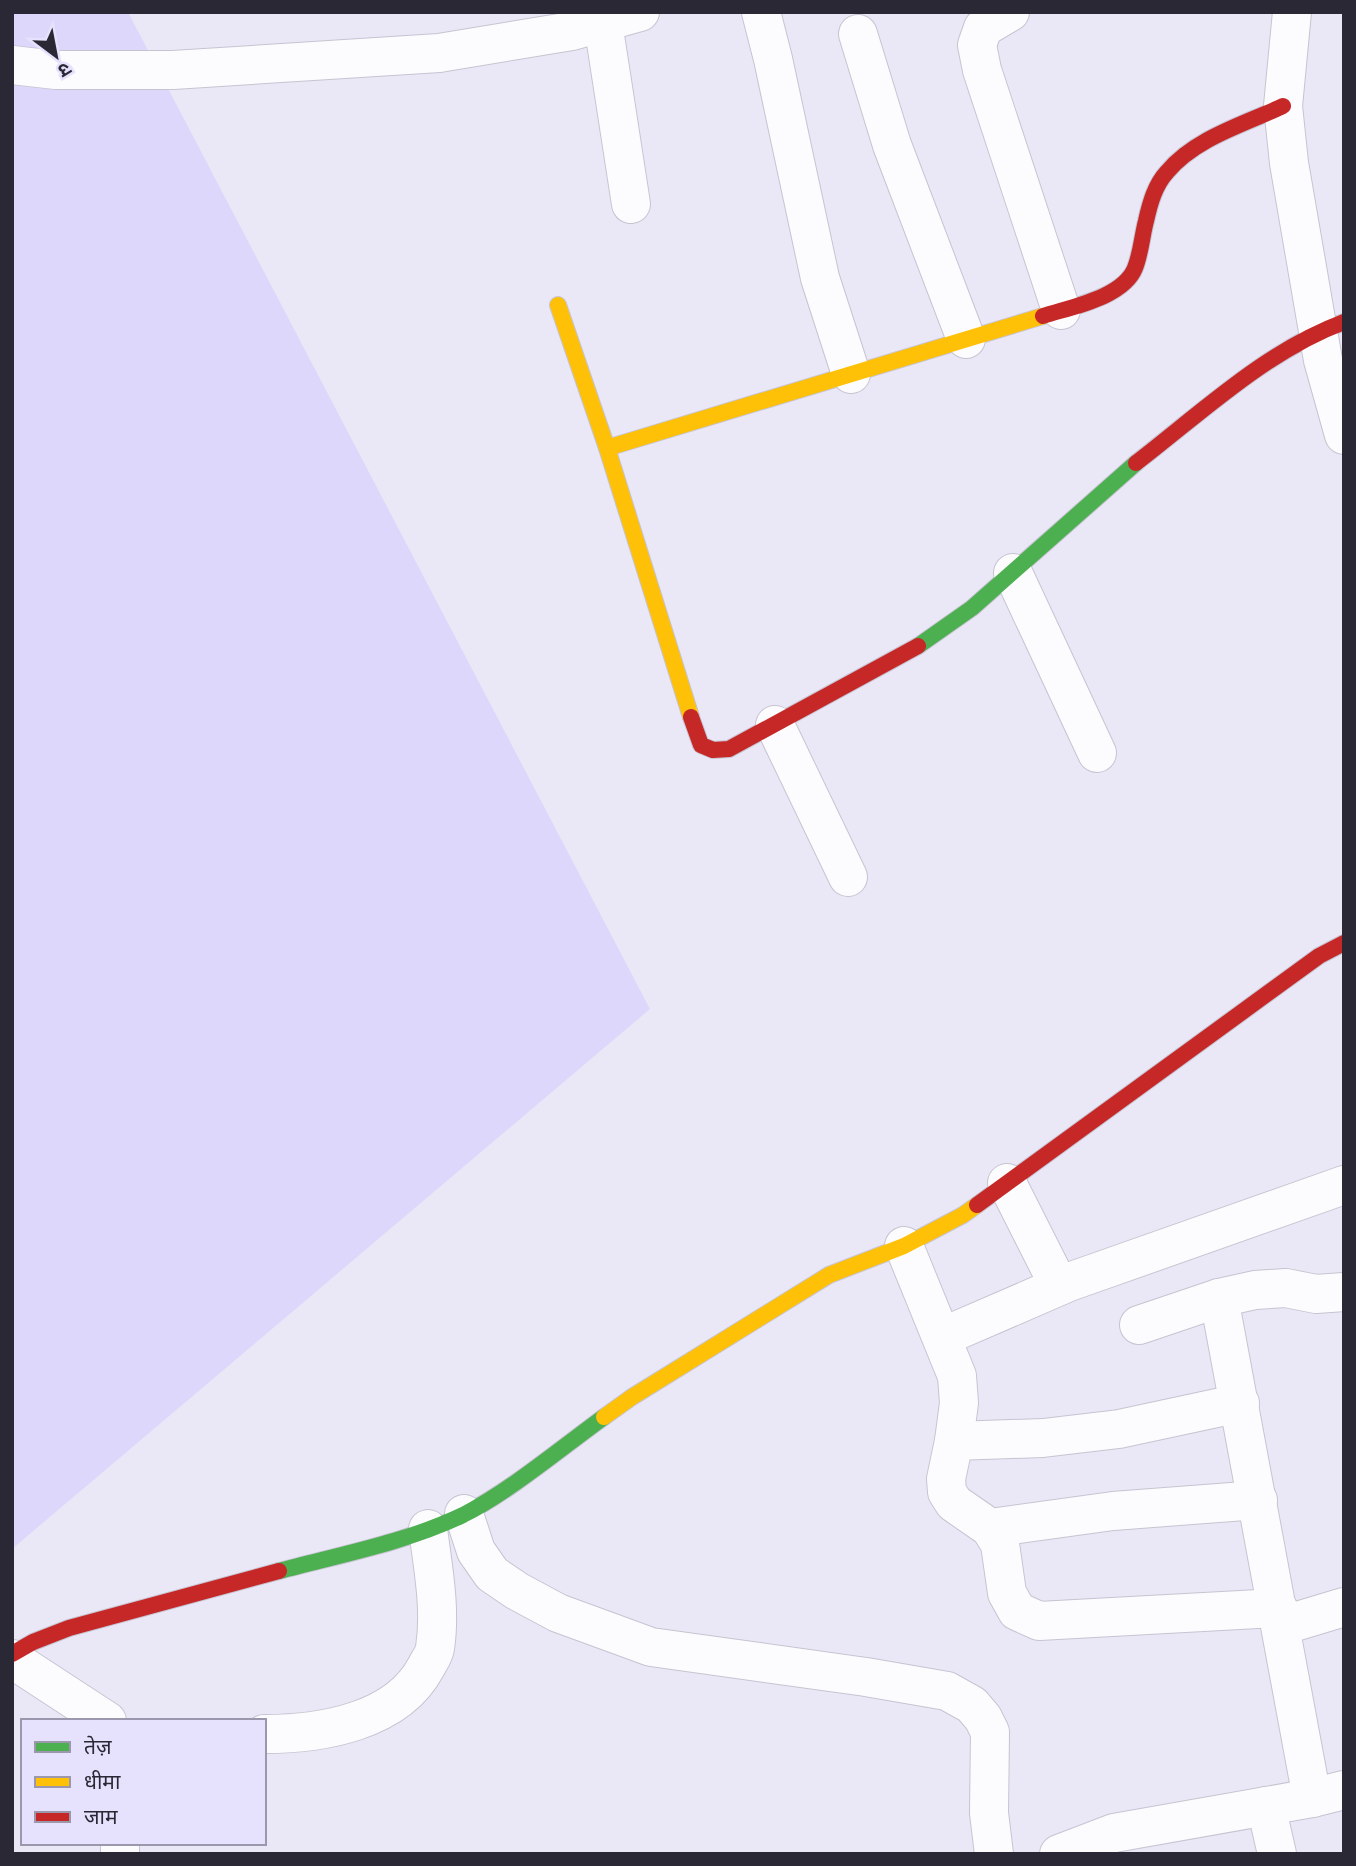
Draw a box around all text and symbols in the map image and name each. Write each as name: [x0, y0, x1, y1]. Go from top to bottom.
north arrow: [21, 21, 91, 91]
text: उ: [52, 55, 76, 84]
legend: [21, 1719, 266, 1845]
text: तेज़: [84, 1732, 112, 1762]
text: धीमा: [84, 1767, 121, 1797]
text: जाम: [84, 1802, 118, 1832]

